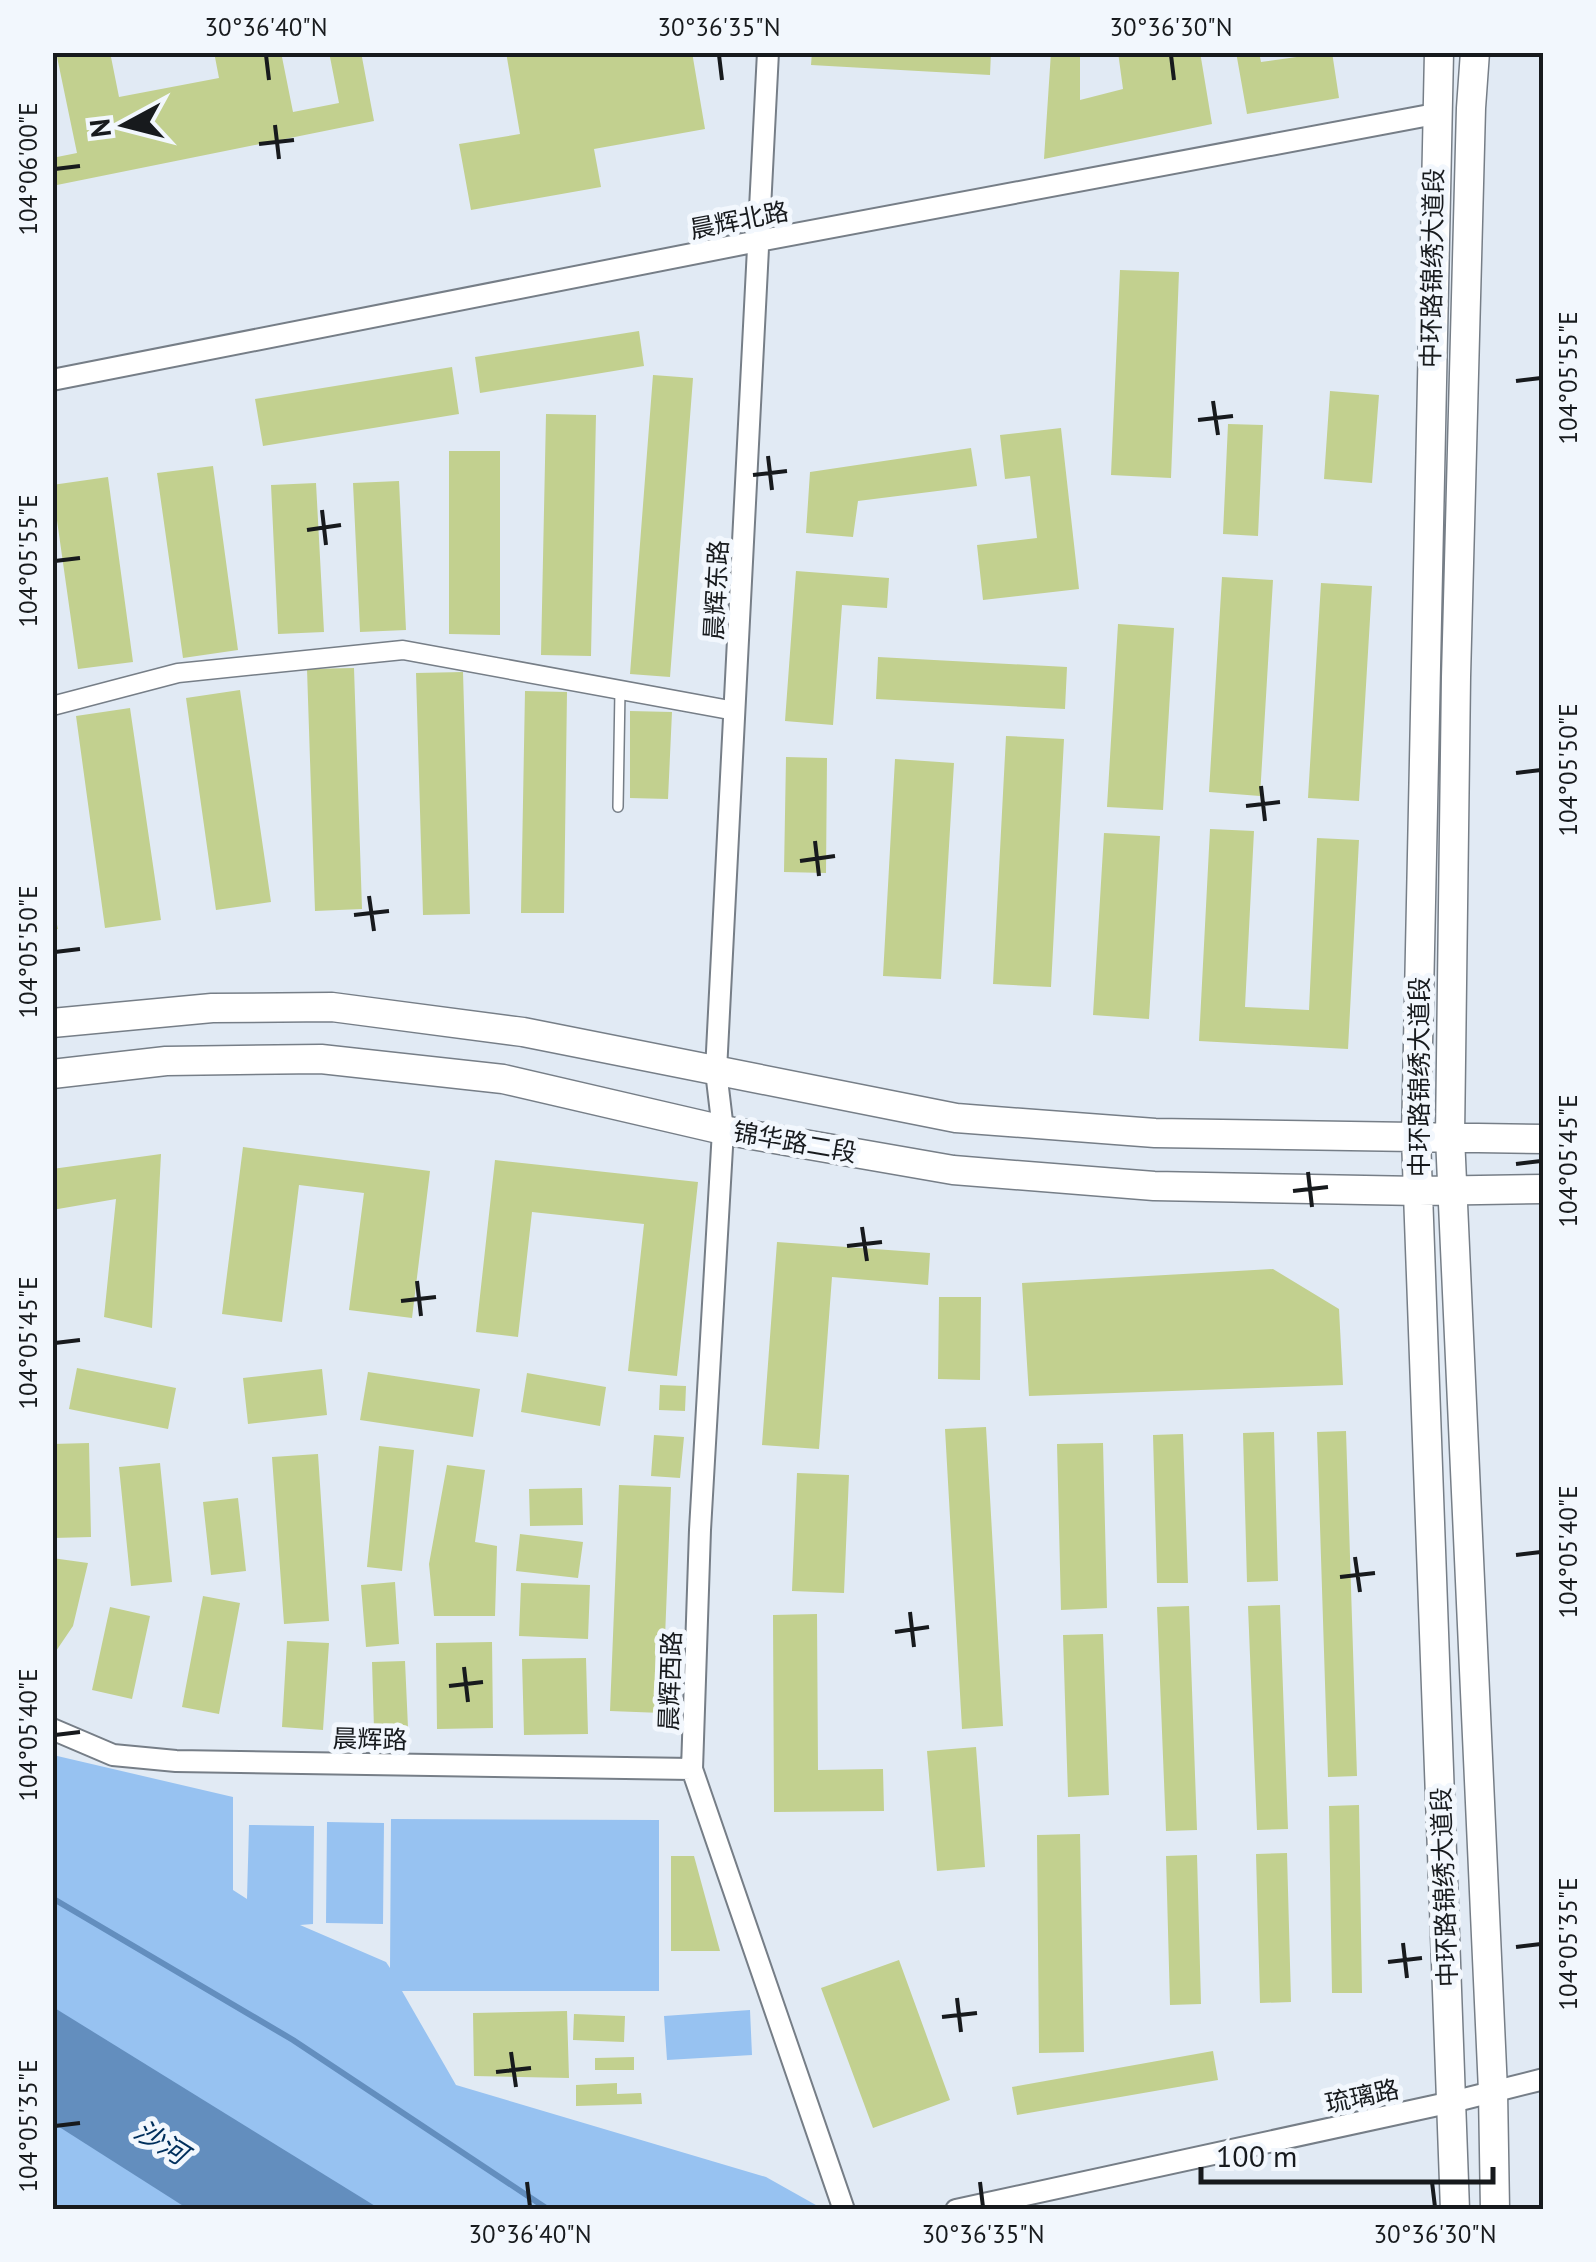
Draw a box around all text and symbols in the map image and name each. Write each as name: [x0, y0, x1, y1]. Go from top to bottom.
text: 30°36'40"N: [204, 11, 328, 43]
text: 30°36'35"N: [657, 11, 781, 43]
text: 30°36'30"N: [1109, 11, 1233, 43]
north arrow: [75, 75, 175, 175]
text: 104°06'00"E: [12, 102, 44, 236]
text: N: [80, 117, 119, 139]
street label: 中环路锦绣大道段: [1414, 168, 1450, 368]
street label: 晨辉北路: [687, 195, 791, 245]
text: 104°05'55"E: [1552, 311, 1584, 445]
text: 104°05'55"E: [12, 494, 44, 628]
street label: 晨辉东路: [697, 539, 735, 641]
text: 104°05'50"E: [1552, 703, 1584, 837]
text: 104°05'50"E: [12, 885, 44, 1019]
street label: 中环路锦绣大道段: [1403, 977, 1435, 1177]
text: 104°05'45"E: [1552, 1094, 1584, 1228]
street label: 锦华路二段: [731, 1115, 859, 1169]
text: 104°05'45"E: [12, 1276, 44, 1410]
text: 104°05'40"E: [1552, 1485, 1584, 1619]
street label: 晨辉西路: [652, 1630, 688, 1732]
text: 104°05'40"E: [12, 1668, 44, 1802]
street label: 晨辉路: [332, 1722, 408, 1756]
street label: 中环路锦绣大道段: [1425, 1786, 1463, 1988]
text: 104°05'35"E: [1552, 1877, 1584, 2011]
text: 104°05'35"E: [12, 2059, 44, 2193]
street label: 琉璃路: [1322, 2073, 1402, 2119]
water label: 沙河: [128, 2111, 199, 2175]
scale bar: [1201, 2122, 1494, 2184]
text: 100 m: [1216, 2136, 1297, 2175]
text: 30°36'40"N: [468, 2218, 592, 2250]
text: 30°36'35"N: [921, 2218, 1045, 2250]
text: 30°36'30"N: [1373, 2218, 1497, 2250]

